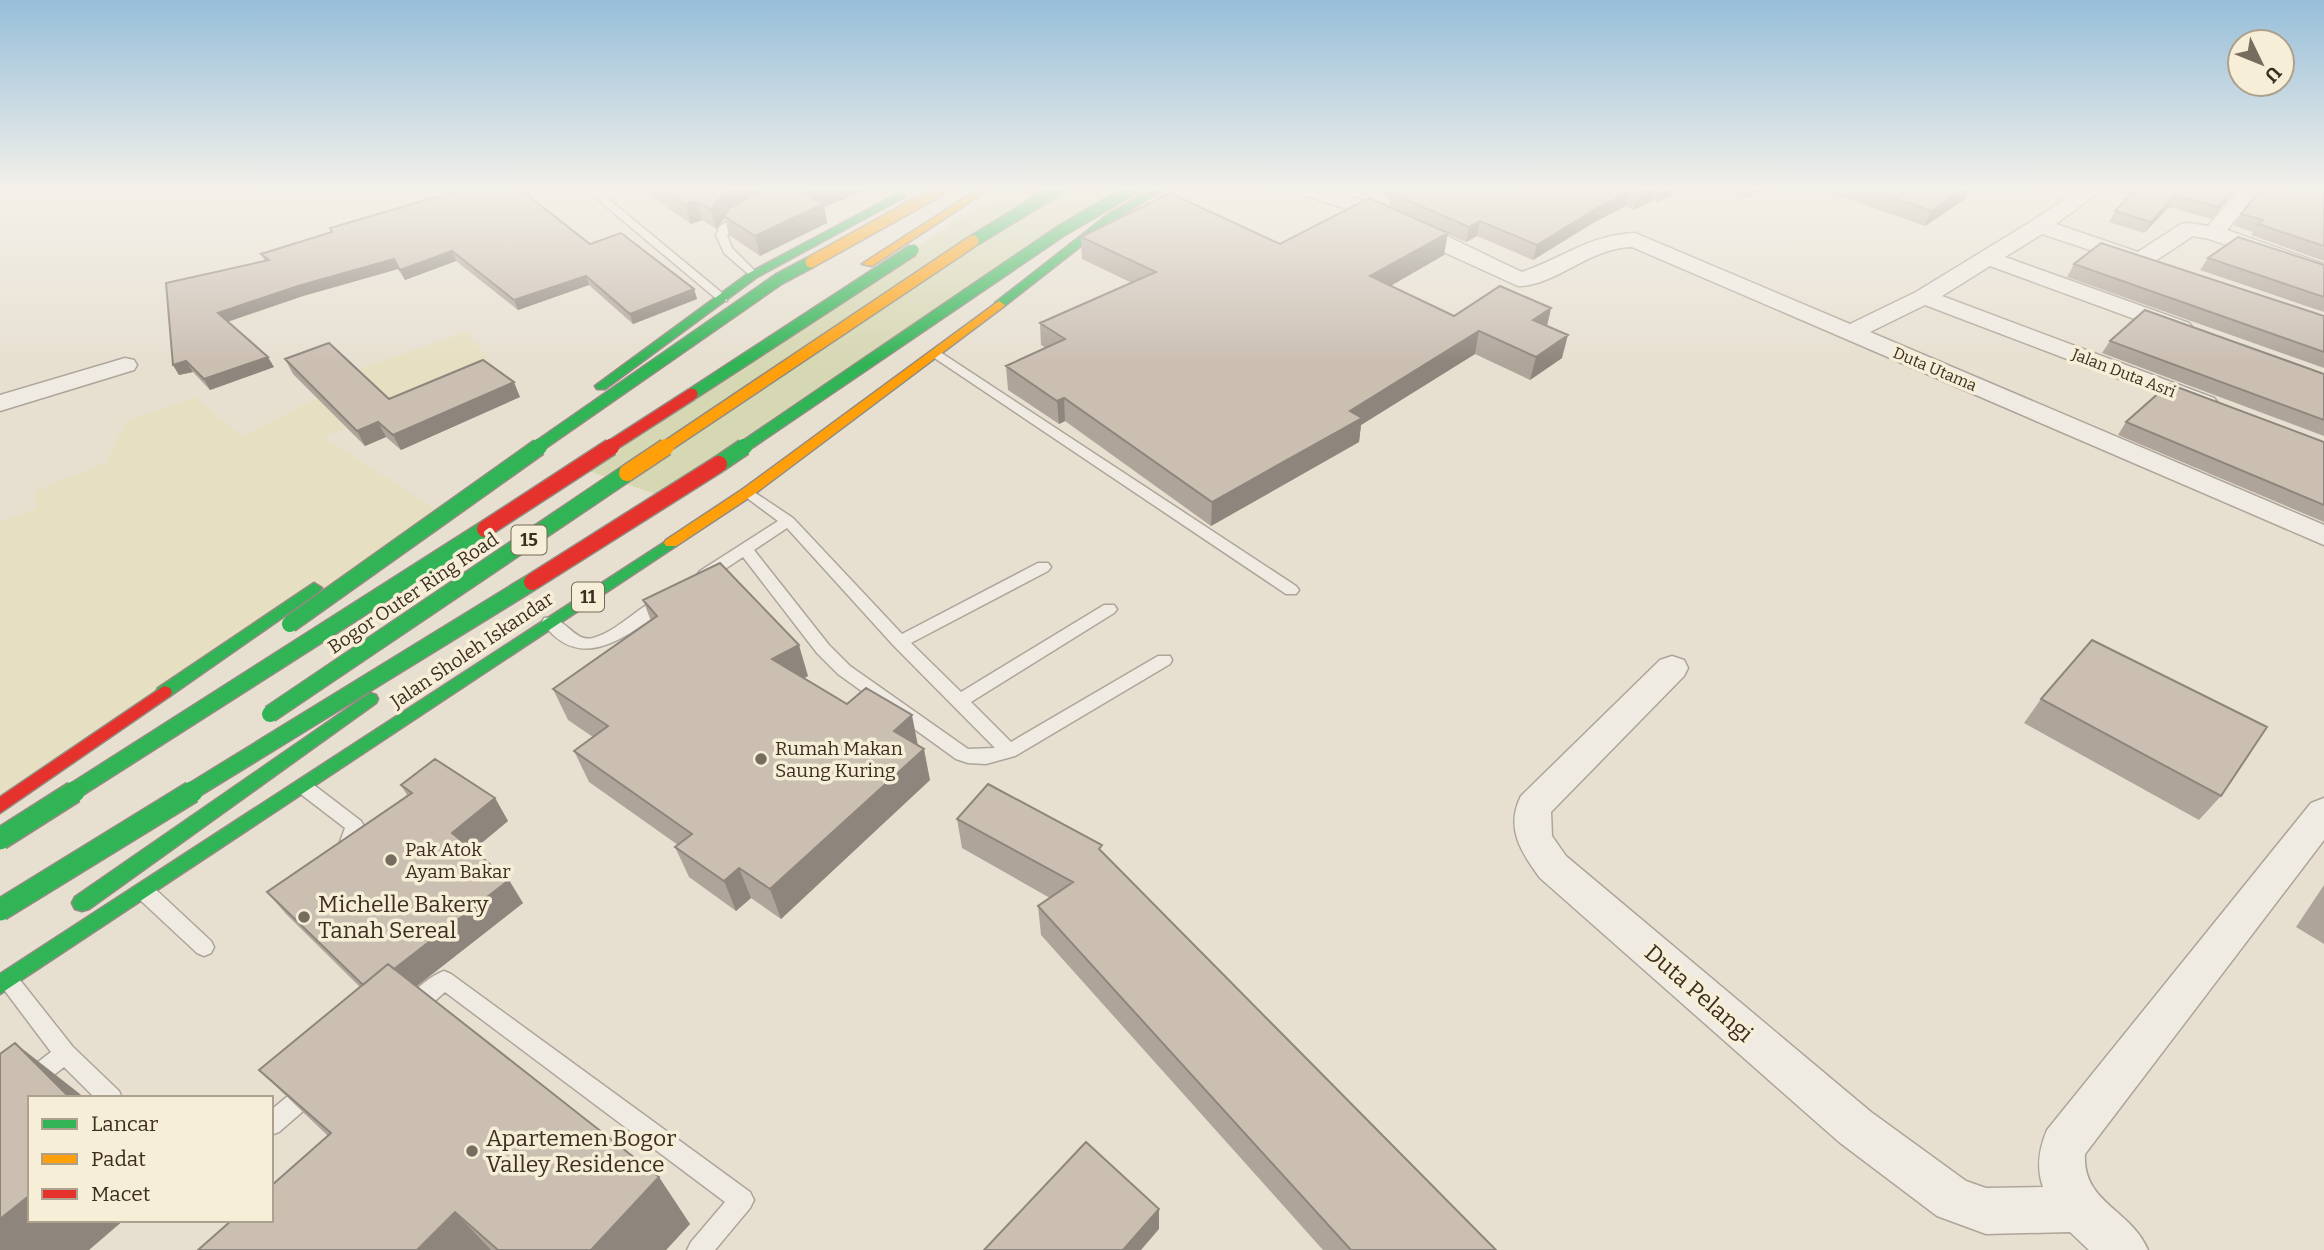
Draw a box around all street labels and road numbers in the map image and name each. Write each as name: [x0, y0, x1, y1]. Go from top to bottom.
street label: Duta Utama: [1890, 343, 1980, 395]
street label: Jalan Duta Asri: [2069, 344, 2179, 402]
road number: 15: [512, 526, 546, 554]
street label: Bogor Outer Ring Road: [323, 527, 503, 659]
road number: 11: [572, 582, 604, 612]
street label: Jalan Sholeh Iskandar: [385, 587, 558, 714]
street label: Duta Pelangi: [1639, 938, 1759, 1048]

